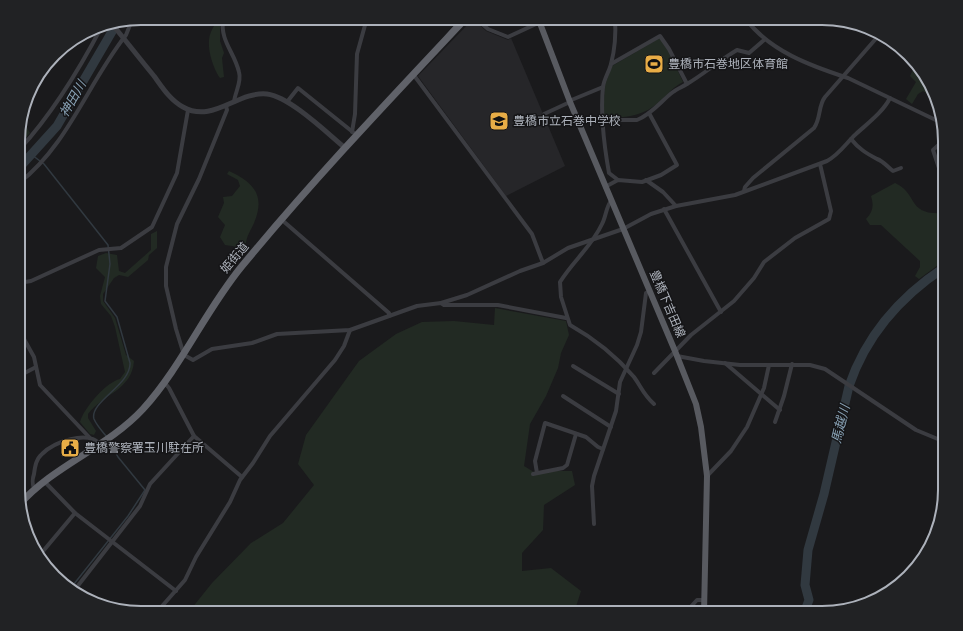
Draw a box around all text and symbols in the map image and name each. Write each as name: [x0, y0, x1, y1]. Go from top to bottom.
sports icon: 豊橋市石巻地区体育館: [643, 53, 665, 75]
place label: 豊橋市石巻地区体育館: [668, 56, 788, 73]
water label: 神田川: [55, 76, 92, 120]
school or university icon: 豊橋市立石巻中学校: [488, 110, 510, 132]
place label: 豊橋市立石巻中学校: [513, 113, 621, 130]
street label: 姫街道: [217, 239, 253, 277]
street label: 豊橋下吉田線: [645, 268, 689, 340]
water label: 馬越川: [828, 401, 855, 445]
public building icon: 豊橋警察署玉川駐在所: [59, 437, 81, 459]
place label: 豊橋警察署玉川駐在所: [84, 440, 204, 457]

